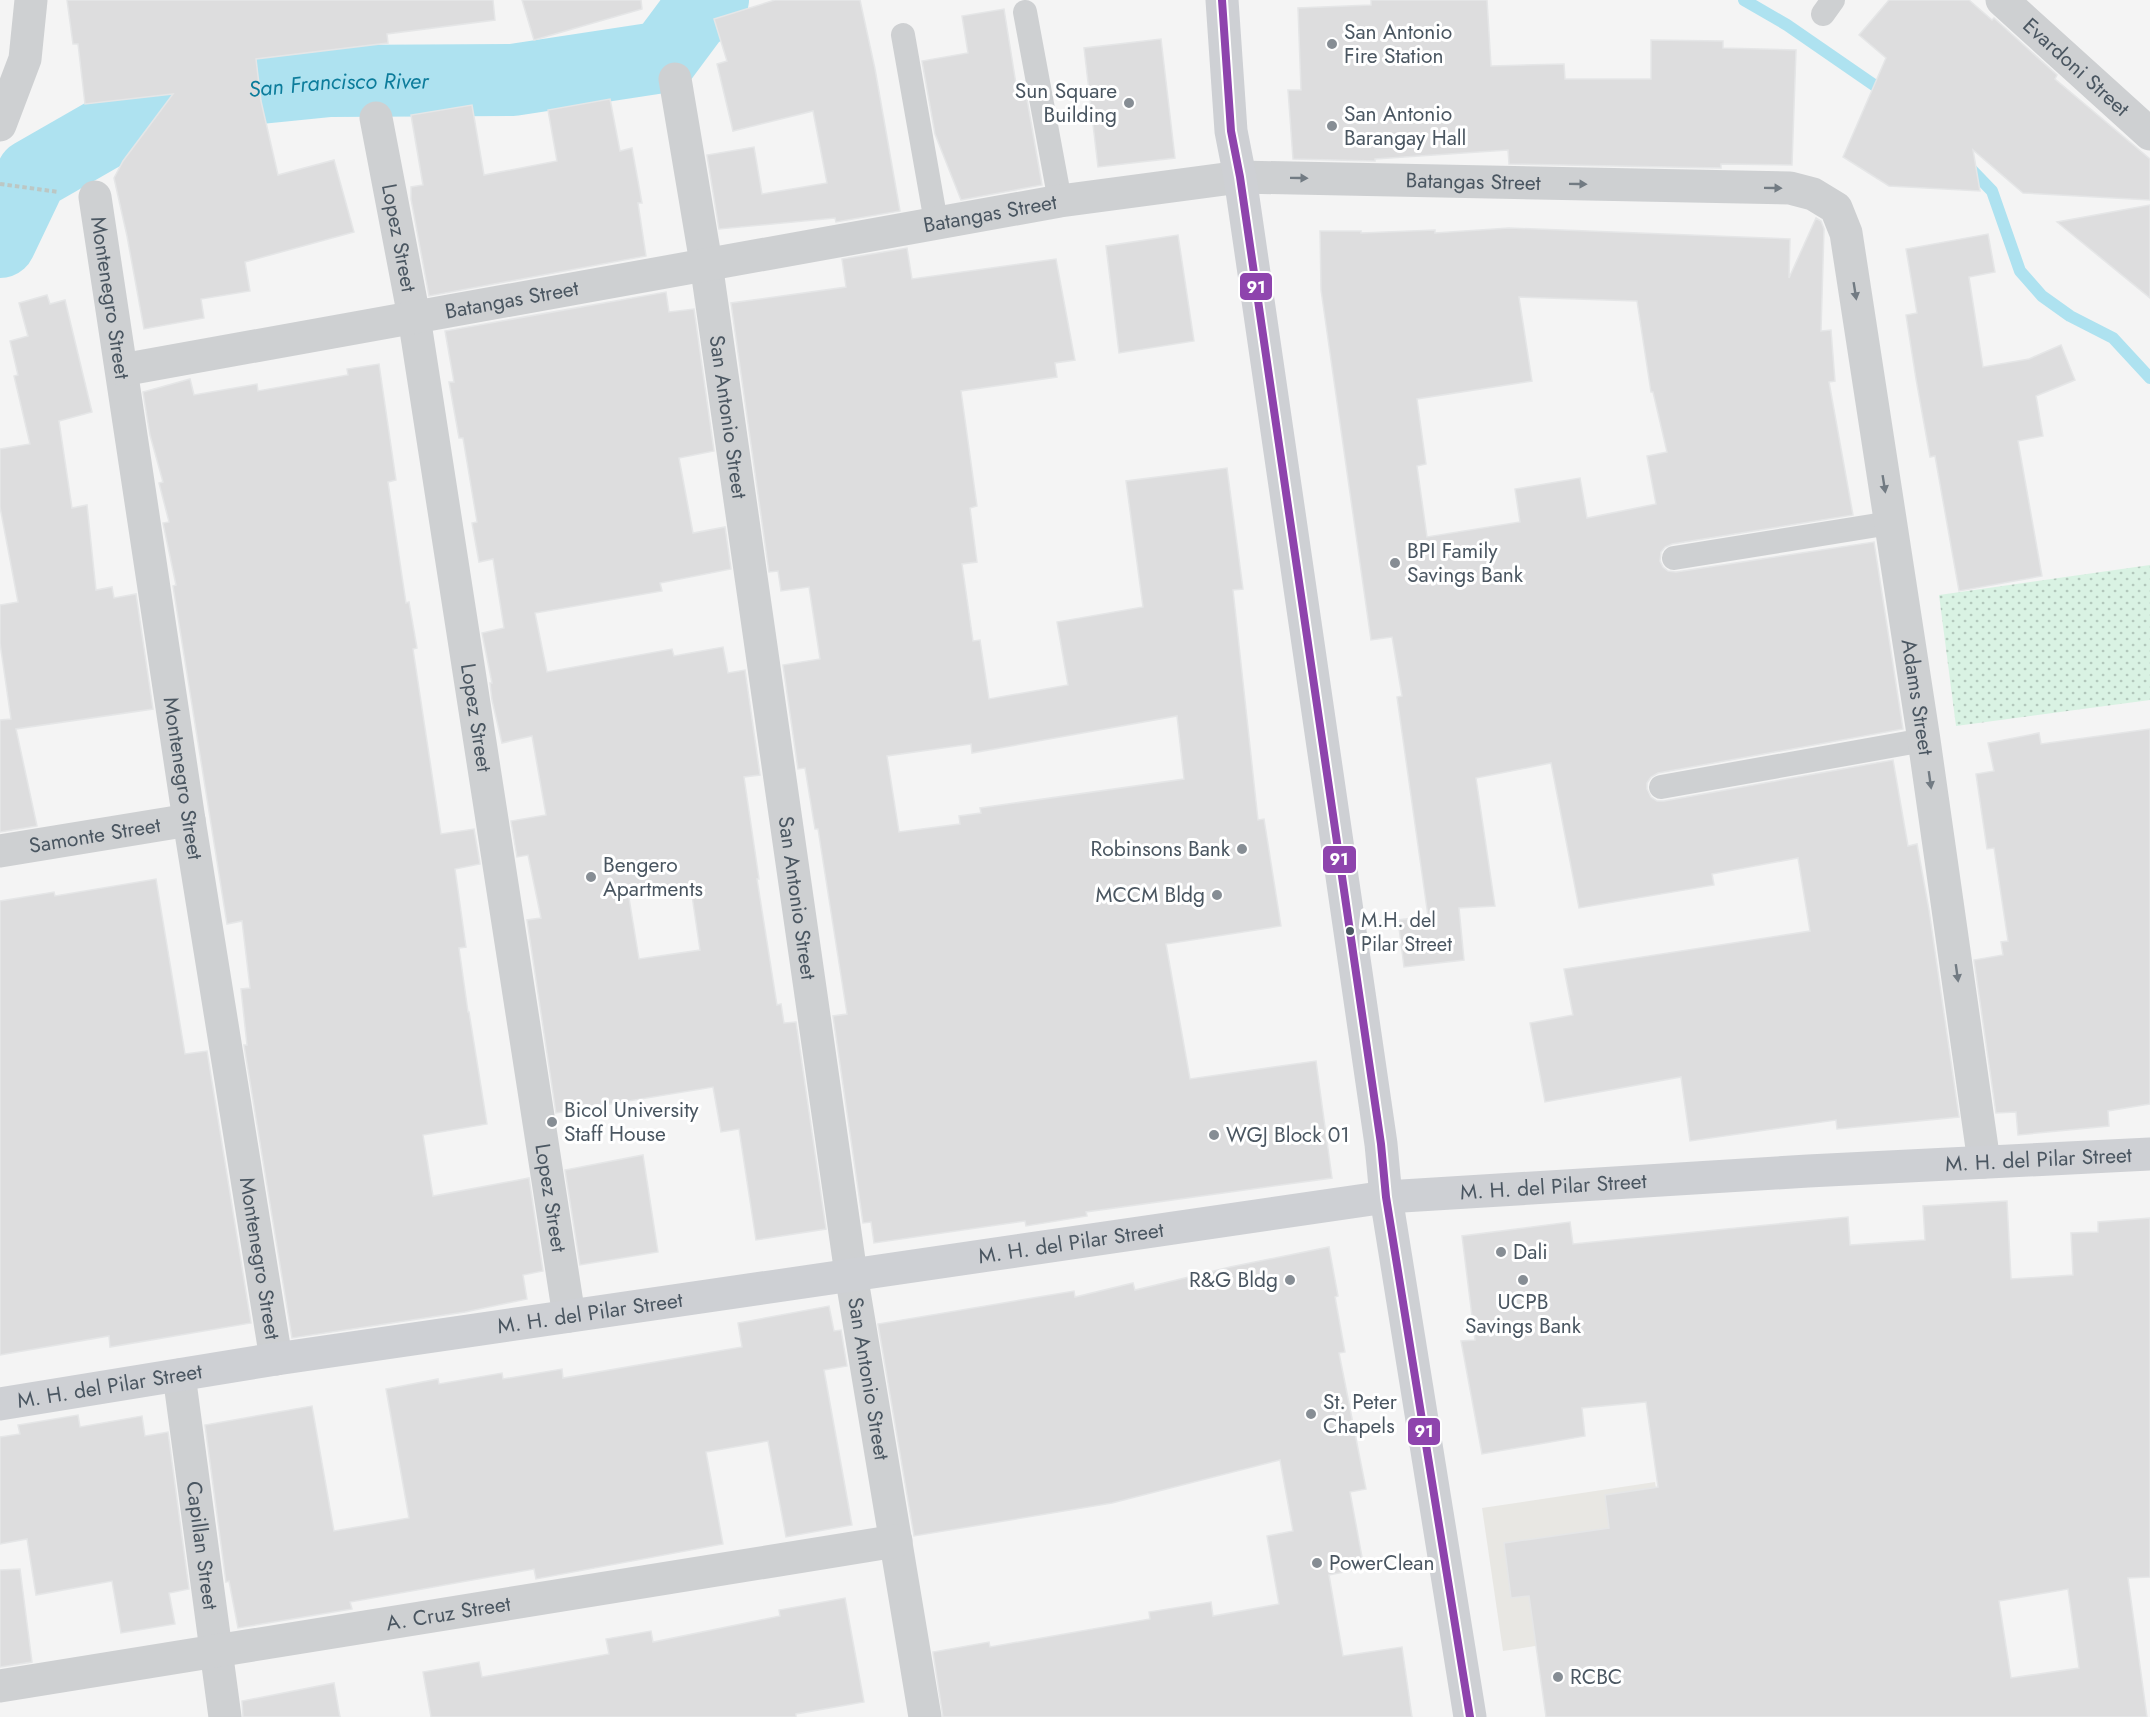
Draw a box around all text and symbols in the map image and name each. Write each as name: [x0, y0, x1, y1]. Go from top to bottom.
street label: Evardoni Street: [2016, 11, 2136, 123]
place label: San Antonio Fire Station: [1344, 17, 1452, 71]
marker: San Antonio Fire Station: [1325, 37, 1339, 51]
water label: San Francisco River: [247, 64, 430, 105]
place label: Sun Square Building: [1015, 76, 1117, 130]
marker: Sun Square Building: [1122, 96, 1136, 110]
place label: San Antonio Barangay Hall: [1344, 99, 1466, 153]
marker: San Antonio Barangay Hall: [1325, 119, 1339, 133]
street label: Batangas Street: [1405, 165, 1541, 198]
one-way arrow: [1289, 173, 1308, 183]
one-way arrow: [1568, 179, 1587, 189]
street label: Lopez Street: [374, 181, 424, 294]
one-way arrow: [1763, 183, 1782, 193]
street label: Batangas Street: [921, 187, 1059, 240]
street label: Montenegro Street: [83, 215, 137, 381]
line badge: 91: [1239, 272, 1273, 301]
street label: Batangas Street: [443, 273, 581, 327]
text: 91: [1247, 276, 1265, 299]
one-way arrow: [1850, 282, 1859, 301]
street label: San Antonio Street: [702, 333, 755, 501]
one-way arrow: [1880, 474, 1889, 493]
place label: BPI Family Savings Bank: [1407, 536, 1524, 590]
marker: BPI Family Savings Bank: [1388, 556, 1402, 570]
street label: Adams Street: [1894, 637, 1941, 757]
street label: Lopez Street: [453, 661, 499, 774]
street label: Montenegro Street: [156, 695, 210, 862]
one-way arrow: [1925, 771, 1934, 790]
street label: Samonte Street: [27, 810, 163, 861]
street label: San Antonio Street: [771, 814, 824, 982]
place label: Robinsons Bank: [1091, 834, 1231, 864]
marker: Robinsons Bank: [1235, 842, 1249, 856]
line badge: 91: [1322, 845, 1357, 874]
text: 91: [1330, 848, 1348, 871]
place label: Bengero Apartments: [603, 850, 703, 904]
marker: Bengero Apartments: [584, 870, 598, 884]
place label: MCCM Bldg: [1095, 880, 1205, 910]
marker: MCCM Bldg: [1210, 888, 1224, 902]
place label: M.H. del Pilar Street: [1361, 906, 1452, 959]
marker: M.H. del Pilar Street: [1344, 925, 1356, 937]
one-way arrow: [1953, 964, 1962, 983]
place label: Bicol University Staff House: [564, 1095, 699, 1149]
marker: Bicol University Staff House: [545, 1115, 559, 1129]
place label: WGJ Block 01: [1226, 1120, 1350, 1150]
marker: WGJ Block 01: [1207, 1128, 1221, 1142]
street label: M. H. del Pilar Street: [1944, 1140, 2133, 1179]
street label: Lopez Street: [527, 1141, 574, 1254]
street label: M. H. del Pilar Street: [1459, 1166, 1647, 1207]
street label: Montenegro Street: [232, 1175, 288, 1342]
street label: M. H. del Pilar Street: [976, 1215, 1166, 1271]
place label: Dali: [1513, 1237, 1548, 1267]
marker: Dali: [1494, 1245, 1508, 1259]
place label: R&G Bldg: [1189, 1265, 1278, 1295]
marker: R&G Bldg: [1283, 1273, 1297, 1287]
marker: UCPB Savings Bank: [1516, 1273, 1530, 1287]
street label: M. H. del Pilar Street: [495, 1285, 685, 1342]
place label: UCPB Savings Bank: [1465, 1287, 1582, 1341]
street label: San Antonio Street: [840, 1295, 897, 1462]
street label: M. H. del Pilar Street: [15, 1356, 204, 1416]
place label: St. Peter Chapels: [1323, 1387, 1398, 1441]
marker: St. Peter Chapels: [1304, 1407, 1318, 1421]
line badge: 91: [1407, 1417, 1441, 1446]
text: 91: [1415, 1420, 1433, 1443]
street label: Capillan Street: [178, 1479, 225, 1612]
place label: PowerClean: [1329, 1548, 1434, 1578]
marker: PowerClean: [1310, 1556, 1324, 1570]
street label: A. Cruz Street: [384, 1589, 513, 1638]
place label: RCBC: [1570, 1662, 1622, 1692]
marker: RCBC: [1551, 1670, 1565, 1684]

